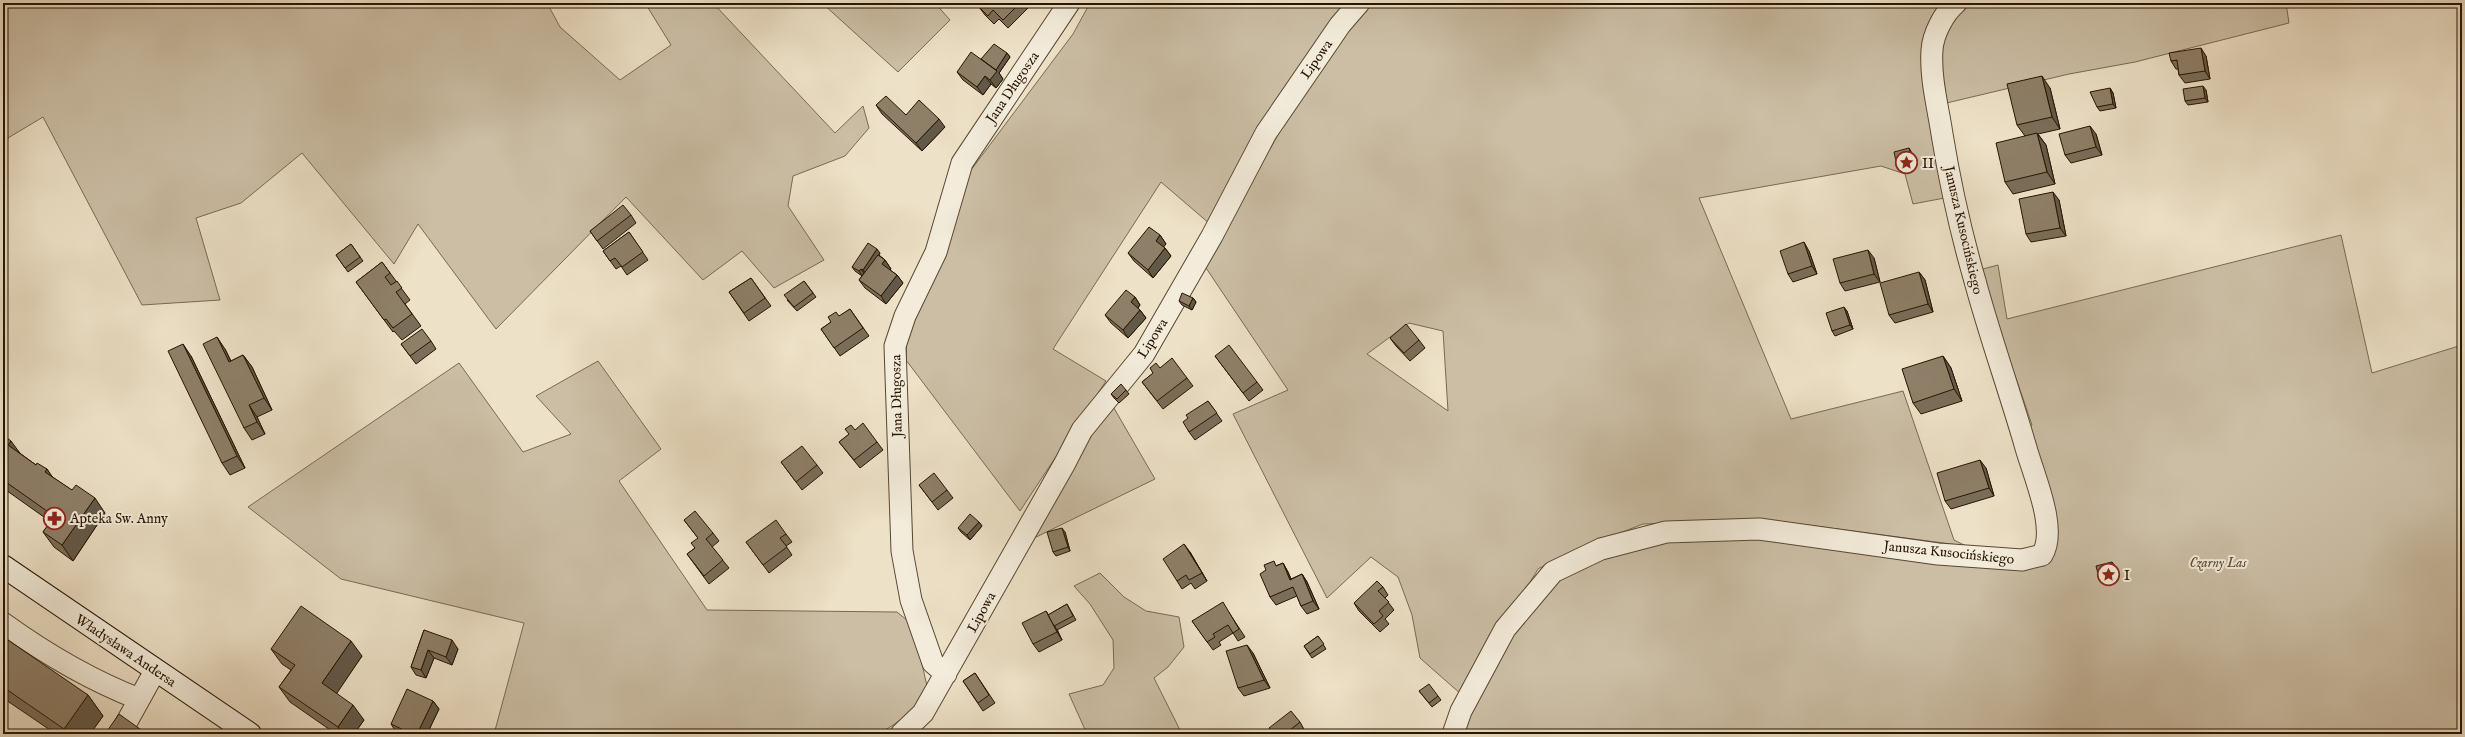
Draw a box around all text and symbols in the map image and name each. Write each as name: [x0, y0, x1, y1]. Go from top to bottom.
street label: Lipowa: [1297, 36, 1337, 83]
street label: Jana Długosza: [981, 47, 1044, 129]
place icon: II: [1894, 150, 1920, 176]
place label: II: [1922, 155, 1934, 173]
street label: Janusza Kusocińskiego: [1939, 162, 1987, 297]
street label: Lipowa: [1134, 314, 1173, 362]
street label: Jana Długosza: [887, 354, 907, 440]
pharmacy icon: Apteka Sw. Anny: [42, 505, 68, 531]
place label: Apteka Sw. Anny: [69, 510, 168, 528]
street label: Janusza Kusocińskiego: [1881, 537, 2016, 569]
park label: Czarny Las: [2190, 554, 2248, 572]
place icon: I: [2095, 562, 2121, 588]
place label: I: [2124, 567, 2130, 585]
street label: Lipowa: [963, 588, 1001, 636]
street label: Władysława Andersa: [72, 610, 180, 692]

